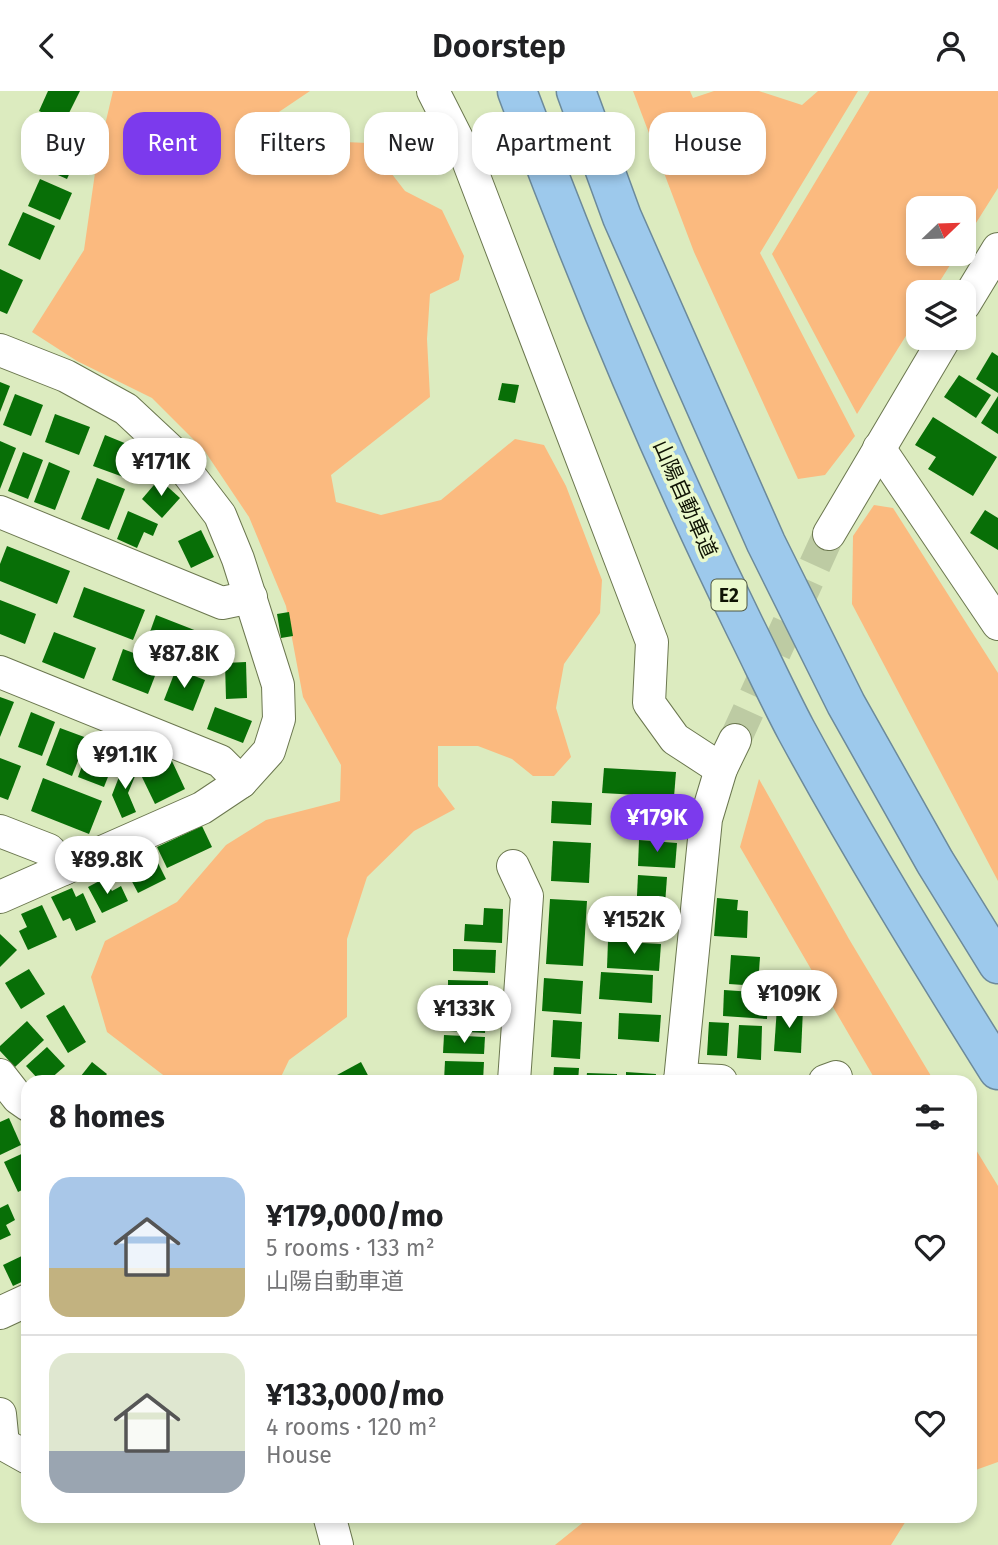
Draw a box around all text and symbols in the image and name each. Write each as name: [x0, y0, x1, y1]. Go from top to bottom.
icon: back: [28, 27, 66, 65]
text: Doorstep: [432, 27, 566, 65]
icon: person: [932, 27, 970, 65]
chip: Buy: [21, 112, 109, 175]
chip: Rent: [123, 112, 221, 175]
chip: Filters: [235, 112, 350, 175]
chip: New: [364, 112, 458, 175]
chip: Apartment: [472, 112, 635, 175]
chip: House: [649, 112, 766, 175]
north arrow: [906, 196, 976, 266]
map controls: [906, 196, 976, 350]
button: layers: [906, 280, 976, 350]
street label: 山陽自動車道: [647, 436, 723, 562]
pin: ¥171K: [112, 439, 210, 498]
text: ¥171K: [132, 447, 190, 475]
road number: E2: [712, 580, 746, 611]
pin: ¥87.8K: [127, 631, 241, 690]
text: ¥87.8K: [149, 639, 219, 667]
pin: ¥91.1K: [68, 731, 182, 791]
text: ¥91.1K: [93, 740, 157, 768]
pin: ¥179K: [608, 795, 706, 854]
text: ¥179K: [627, 803, 687, 831]
pin: ¥89.8K: [50, 837, 164, 896]
text: ¥89.8K: [71, 845, 143, 873]
pin: ¥152K: [585, 897, 683, 956]
text: ¥152K: [603, 905, 665, 933]
pin: ¥109K: [740, 971, 838, 1030]
text: ¥109K: [757, 979, 821, 1007]
pin: ¥133K: [415, 985, 513, 1045]
text: ¥133K: [433, 994, 495, 1022]
icon: filters: [911, 1098, 949, 1136]
text: 8 homes: [49, 1099, 165, 1135]
text: ¥179,000/mo: [266, 1198, 444, 1234]
icon: home: [105, 1205, 189, 1289]
icon: heart: [911, 1228, 949, 1266]
text: 5 rooms · 133 m²: [266, 1234, 435, 1262]
text: 山陽自動車道: [266, 1267, 404, 1295]
text: ¥133,000/mo: [266, 1377, 444, 1413]
icon: home: [105, 1381, 189, 1465]
icon: heart: [911, 1404, 949, 1442]
text: 4 rooms · 120 m²: [266, 1413, 437, 1441]
text: House: [266, 1441, 332, 1469]

